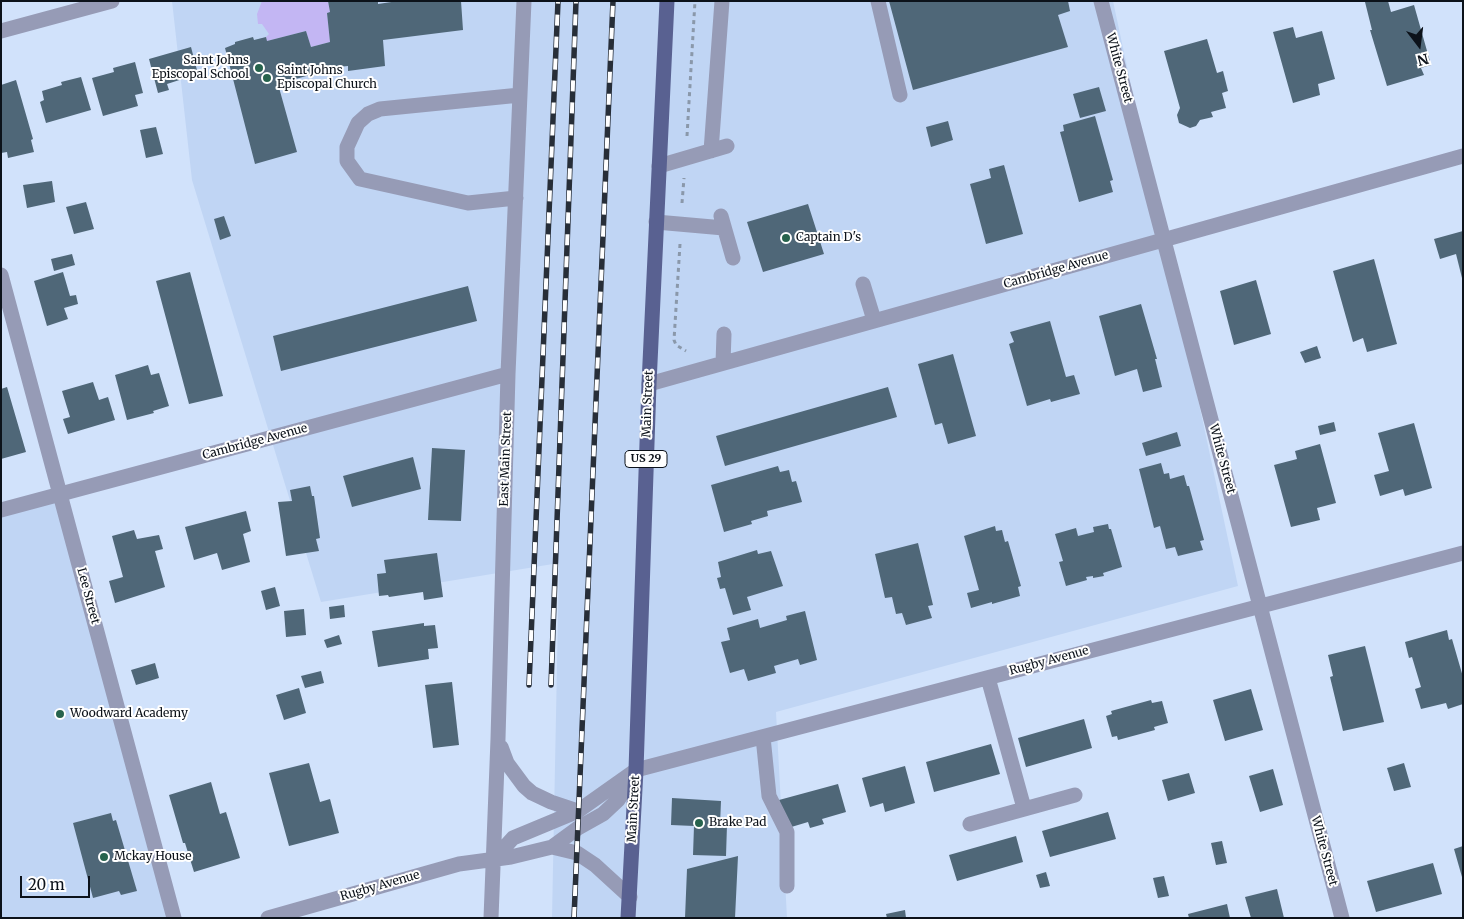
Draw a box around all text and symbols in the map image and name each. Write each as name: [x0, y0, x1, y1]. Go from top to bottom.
north arrow: [1394, 20, 1444, 70]
street label: White Street: [1103, 32, 1135, 104]
text: N: [1415, 49, 1431, 70]
place label: Saint Johns Episcopal School: [152, 54, 249, 82]
marker: Saint Johns Episcopal School: [253, 62, 265, 74]
place label: Saint Johns Episcopal Church: [277, 64, 377, 92]
marker: Saint Johns Episcopal Church: [261, 72, 273, 84]
place label: Captain D's: [796, 231, 861, 245]
marker: Captain D's: [780, 232, 792, 244]
street label: Cambridge Avenue: [1002, 248, 1110, 292]
street label: Main Street: [640, 370, 656, 438]
street label: East Main Street: [497, 411, 515, 507]
street label: Cambridge Avenue: [201, 421, 309, 463]
street label: White Street: [1206, 423, 1238, 495]
road number: US 29: [625, 450, 667, 468]
street label: Lee Street: [74, 566, 102, 626]
street label: Rugby Avenue: [1008, 643, 1090, 679]
place label: Woodward Academy: [70, 707, 188, 721]
marker: Woodward Academy: [54, 708, 66, 720]
street label: Main Street: [625, 775, 643, 843]
street label: White Street: [1308, 815, 1340, 887]
place label: Brake Pad: [709, 816, 766, 830]
marker: Brake Pad: [693, 817, 705, 829]
place label: Mckay House: [114, 850, 191, 864]
marker: Mckay House: [98, 851, 110, 863]
scale bar: [22, 866, 92, 898]
street label: Rugby Avenue: [339, 868, 421, 904]
text: 20 m: [28, 875, 65, 894]

